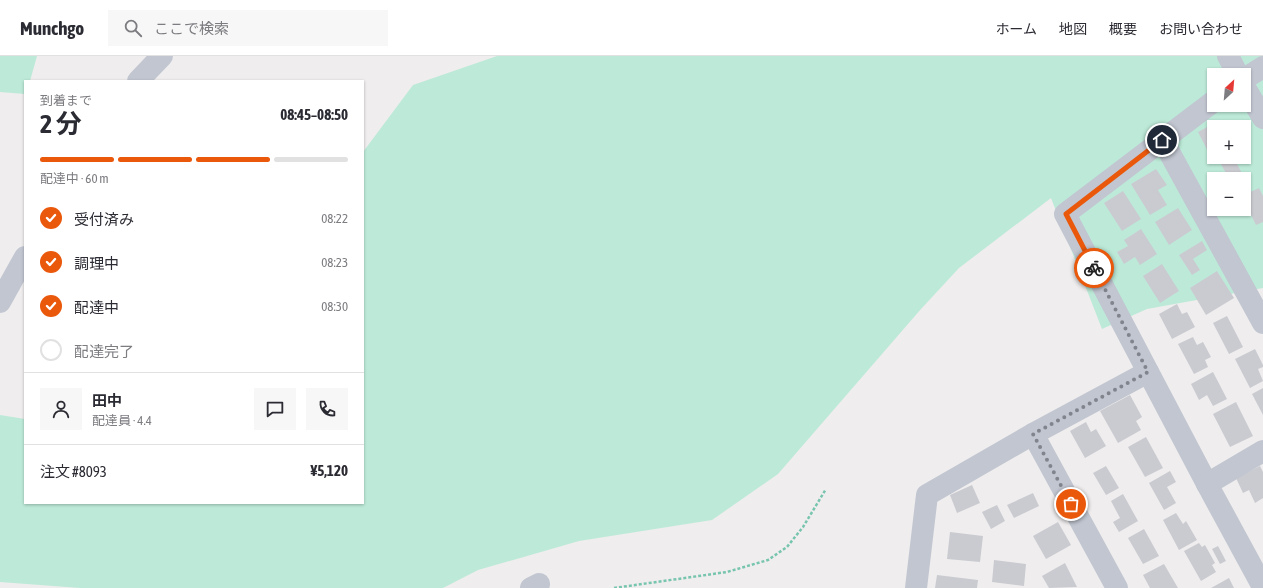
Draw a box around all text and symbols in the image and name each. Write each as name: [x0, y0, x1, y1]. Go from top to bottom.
search box: [108, 10, 388, 46]
text: Munchgo: [20, 17, 84, 39]
icon: search: [122, 17, 144, 39]
text: ここで検索: [154, 20, 229, 37]
text: ホーム: [995, 21, 1037, 37]
text: 地図: [1059, 21, 1087, 37]
text: 概要: [1109, 21, 1137, 37]
text: お問い合わせ: [1159, 21, 1243, 37]
north arrow: [1207, 68, 1251, 112]
map controls: [1207, 68, 1251, 216]
text: 到着まで: [40, 93, 92, 108]
text: 08:45–08:50: [280, 106, 348, 123]
text: 2 分: [40, 109, 82, 139]
button: +: [1207, 120, 1251, 164]
pin: [1145, 123, 1179, 157]
icon: home: [1151, 129, 1173, 151]
text: 配達中 · 60 m: [40, 171, 109, 186]
button: −: [1207, 172, 1251, 216]
icon: check: [40, 207, 62, 229]
text: 受付済み: [74, 211, 134, 228]
text: 08:22: [321, 211, 348, 226]
courier: [1074, 248, 1114, 288]
icon: check: [40, 251, 62, 273]
text: 調理中: [74, 255, 119, 272]
text: 08:23: [321, 255, 348, 270]
icon: bike: [1083, 257, 1105, 279]
icon: check: [40, 295, 62, 317]
text: 配達中: [74, 299, 119, 316]
text: 08:30: [321, 299, 348, 314]
text: 配達完了: [74, 343, 134, 360]
button: person: [40, 388, 82, 430]
button: chat: [254, 388, 296, 430]
button: phone: [306, 388, 348, 430]
text: 田中: [92, 392, 122, 409]
text: 配達員 · 4.4: [92, 413, 152, 428]
text: ¥5,120: [310, 462, 348, 479]
text: 注文 #8093: [40, 463, 107, 480]
pin: [1054, 487, 1088, 521]
icon: bag: [1060, 493, 1082, 515]

